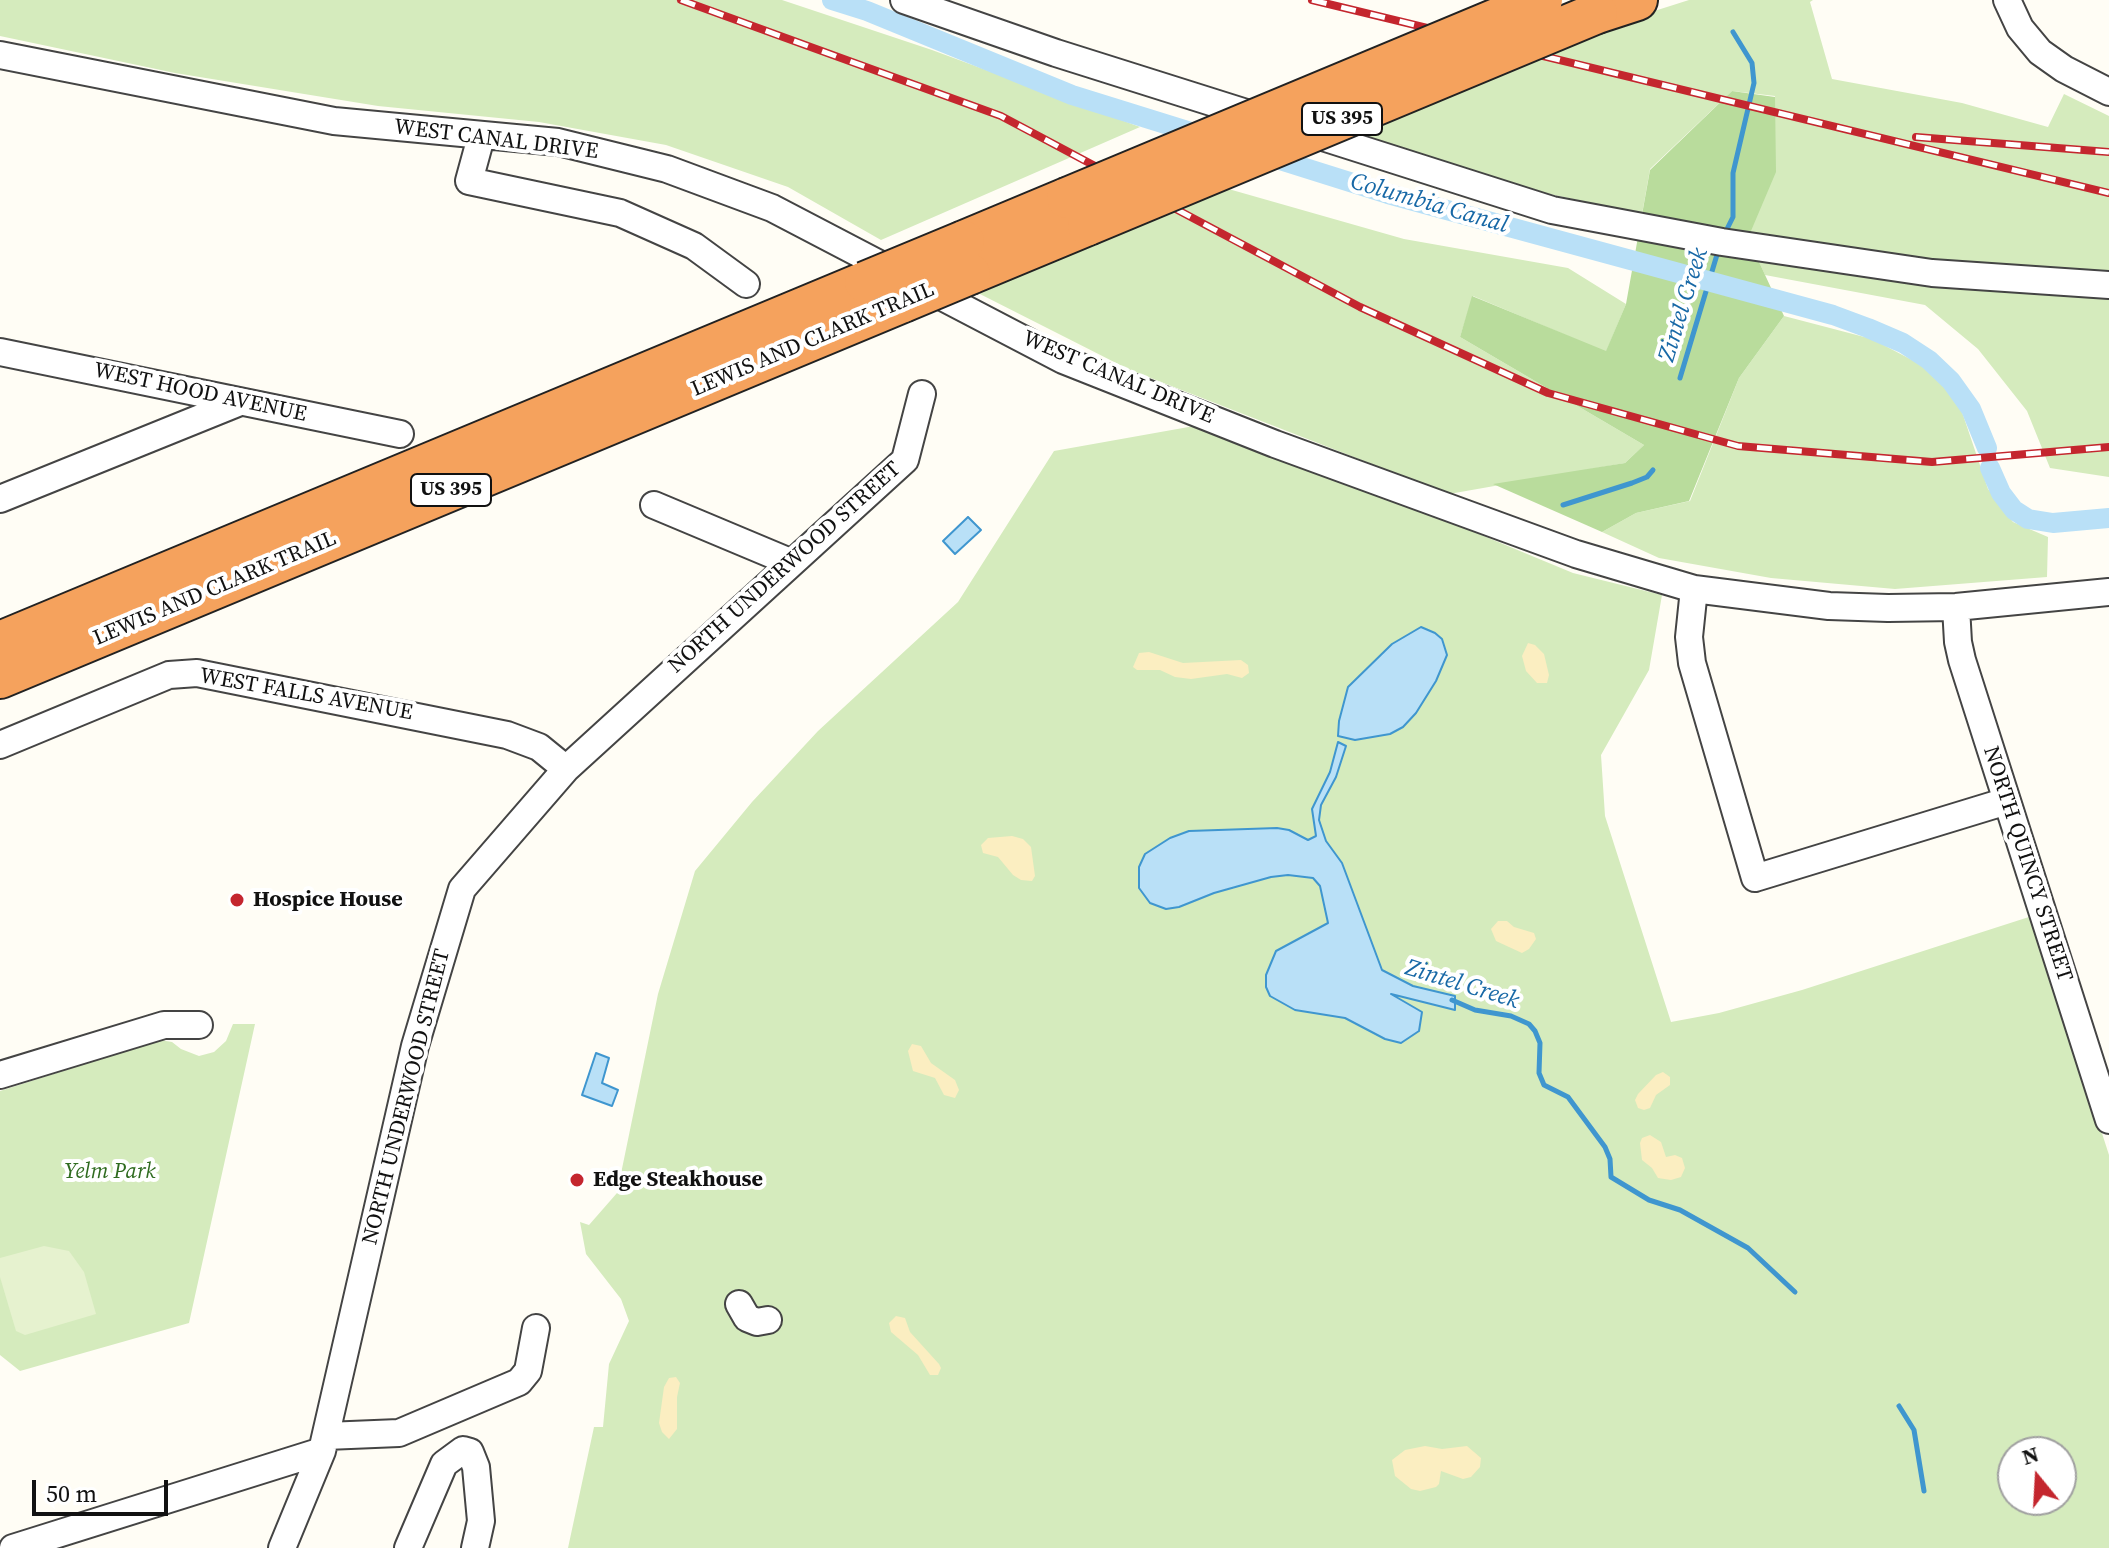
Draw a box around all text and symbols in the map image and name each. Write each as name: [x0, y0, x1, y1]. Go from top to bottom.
road number: US 395: [1302, 103, 1382, 135]
street label: WEST CANAL DRIVE: [392, 114, 600, 166]
water label: Columbia Canal: [1347, 168, 1511, 240]
water label: Zintel Creek: [1653, 245, 1715, 365]
street label: LEWIS AND CLARK TRAIL: [688, 277, 938, 403]
street label: WEST CANAL DRIVE: [1018, 326, 1218, 430]
street label: WEST HOOD AVENUE: [91, 358, 309, 428]
street label: NORTH UNDERWOOD STREET: [663, 457, 907, 679]
road number: US 395: [411, 474, 491, 506]
street label: LEWIS AND CLARK TRAIL: [90, 526, 340, 652]
street label: WEST FALLS AVENUE: [197, 663, 415, 727]
street label: NORTH QUINCY STREET: [1976, 743, 2078, 985]
place label: Hospice House: [253, 887, 403, 913]
marker: Hospice House: [228, 891, 246, 909]
street label: NORTH UNDERWOOD STREET: [357, 947, 457, 1247]
water label: Zintel Creek: [1402, 954, 1522, 1016]
park label: Yelm Park: [64, 1159, 156, 1185]
place label: Edge Steakhouse: [593, 1167, 763, 1193]
marker: Edge Steakhouse: [568, 1171, 586, 1189]
north arrow: [1997, 1436, 2077, 1516]
text: N: [2018, 1438, 2042, 1472]
scale bar: [36, 1464, 172, 1514]
text: 50 m: [46, 1477, 97, 1510]

